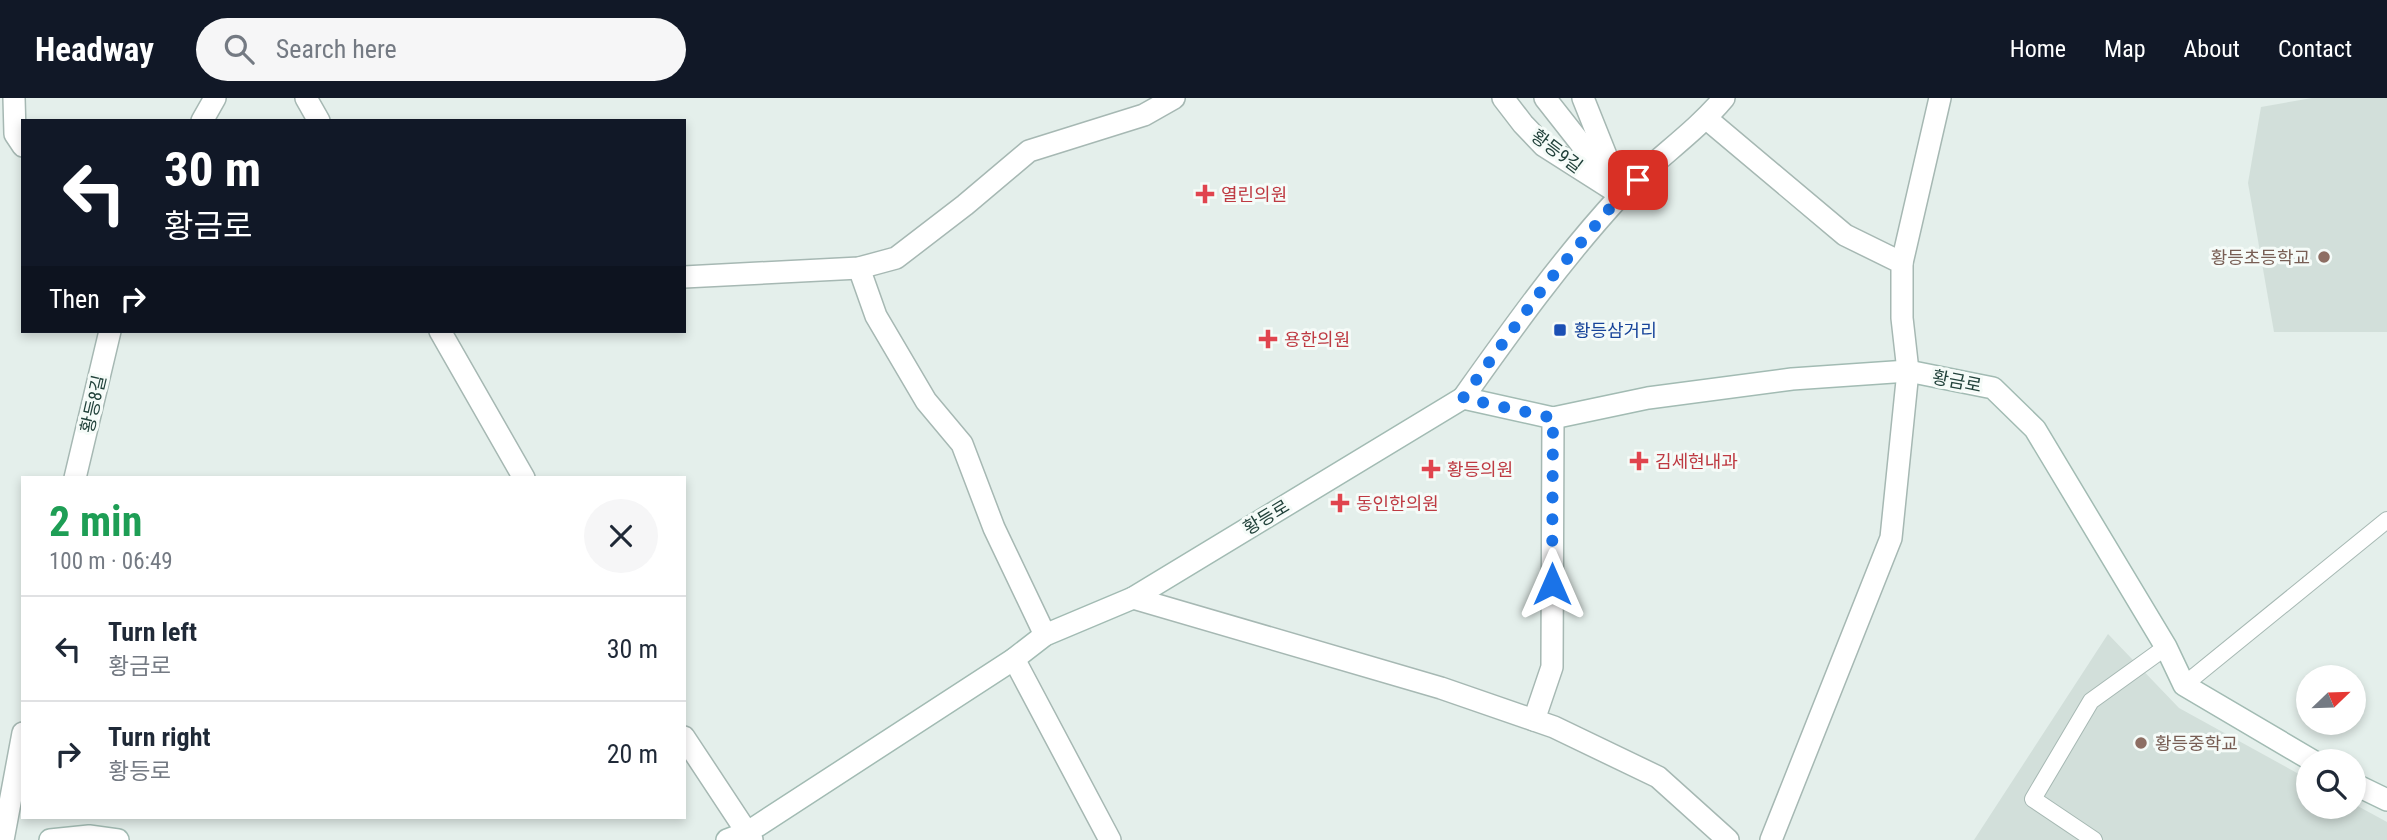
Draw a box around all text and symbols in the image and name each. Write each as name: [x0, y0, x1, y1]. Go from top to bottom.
search box: [196, 18, 686, 81]
text: Headway: [35, 30, 154, 69]
icon: search: [220, 30, 258, 68]
text: Search here: [276, 34, 397, 64]
text: Home: [2010, 35, 2066, 63]
text: Map: [2104, 35, 2146, 63]
text: About: [2184, 35, 2240, 63]
text: Contact: [2278, 35, 2352, 63]
street label: 황등9길: [1527, 125, 1587, 177]
text: 30 m: [164, 141, 261, 198]
icon: left: [49, 147, 140, 238]
pin: [1608, 150, 1668, 210]
icon: arrive: [1619, 161, 1657, 199]
marker: 열린의원: [1195, 184, 1215, 204]
place label: 열린의원: [1221, 184, 1287, 205]
text: 황금로: [164, 207, 252, 245]
place label: 황등초등학교: [2211, 247, 2310, 268]
marker: 황등초등학교: [2316, 249, 2332, 265]
icon: right: [114, 280, 152, 318]
text: Then: [49, 284, 100, 314]
place label: 황등삼거리: [1574, 320, 1657, 341]
marker: 황등삼거리: [1552, 322, 1568, 338]
marker: 용한의원: [1258, 329, 1278, 349]
place label: 용한의원: [1284, 329, 1350, 350]
street label: 황금로: [1931, 366, 1983, 396]
street label: 황등8길: [76, 373, 110, 435]
marker: 김세현내과: [1629, 451, 1649, 471]
place label: 김세현내과: [1655, 451, 1738, 472]
marker: 황등의원: [1421, 459, 1441, 479]
place label: 황등의원: [1447, 459, 1513, 480]
marker: 동인한의원: [1330, 493, 1350, 513]
place label: 동인한의원: [1356, 493, 1439, 514]
street label: 황등로: [1239, 495, 1293, 539]
text: 2 min: [49, 497, 142, 546]
button: close: [584, 499, 658, 573]
position arrow: [1515, 547, 1589, 621]
text: 100 m · 06:49: [49, 548, 173, 575]
text: Turn left: [108, 617, 197, 647]
icon: left: [49, 630, 87, 668]
text: 30 m: [607, 634, 658, 664]
text: 황금로: [108, 653, 171, 680]
north arrow: [2296, 665, 2366, 735]
map controls: [2296, 665, 2366, 819]
text: Turn right: [108, 722, 210, 752]
place label: 황등중학교: [2155, 733, 2238, 754]
icon: right: [49, 735, 87, 773]
marker: 황등중학교: [2133, 735, 2149, 751]
text: 20 m: [607, 739, 658, 769]
button: search: [2296, 749, 2366, 819]
text: 황등로: [108, 758, 171, 785]

